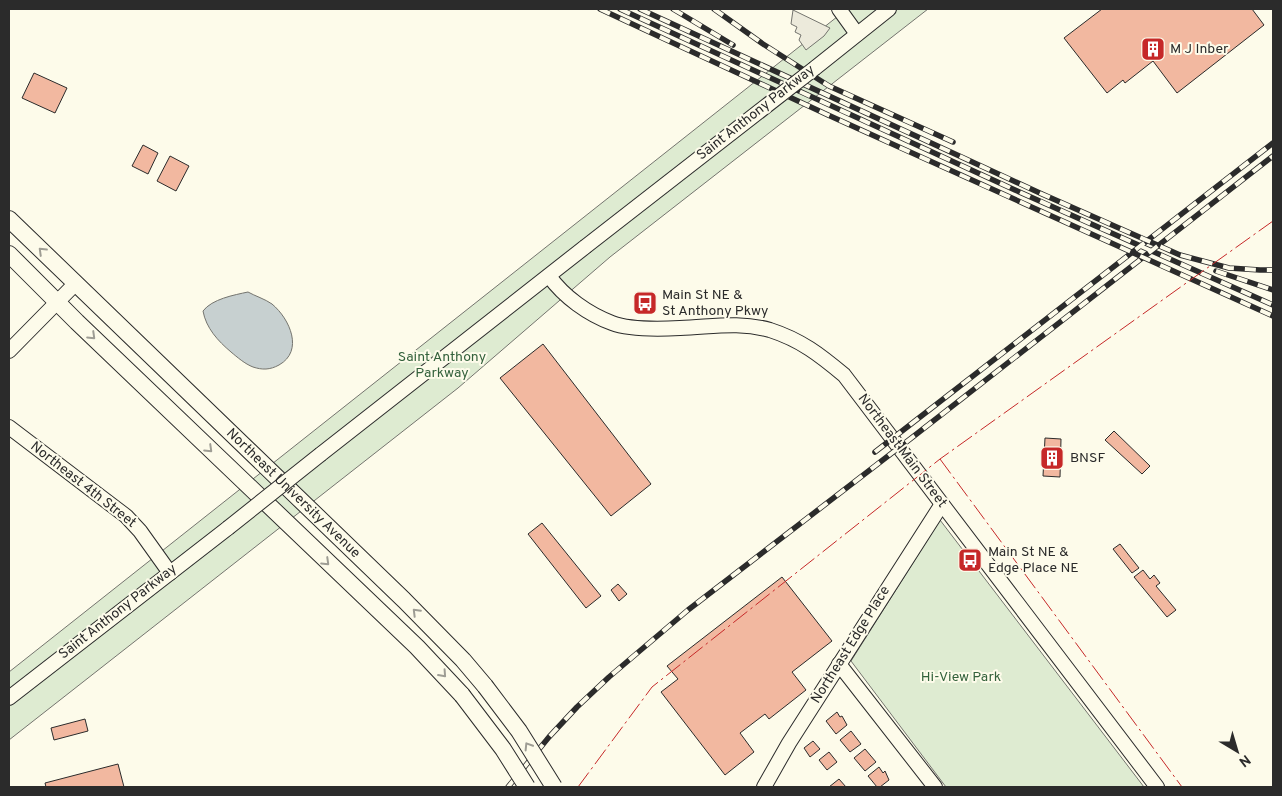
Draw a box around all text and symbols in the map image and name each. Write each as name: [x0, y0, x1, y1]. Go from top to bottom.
building icon: M J Inber: [1140, 36, 1166, 62]
place label: M J Inber: [1170, 41, 1229, 58]
street label: Saint Anthony Parkway: [694, 62, 818, 164]
one-way arrow: [39, 248, 48, 257]
place label: Main St NE & St Anthony Pkwy: [662, 287, 768, 320]
bus stop icon: Main St NE & St Anthony Pkwy: [632, 290, 658, 316]
one-way arrow: [86, 330, 95, 339]
park label: Saint Anthony Parkway: [398, 349, 486, 382]
street label: Northeast Main Street: [854, 391, 950, 511]
street label: Northeast University Avenue: [223, 425, 364, 562]
street label: Northeast 4th Street: [27, 438, 139, 532]
one-way arrow: [203, 443, 212, 452]
building icon: BNSF: [1039, 445, 1065, 471]
place label: BNSF: [1070, 450, 1105, 467]
place label: Main St NE & Edge Place NE: [988, 544, 1079, 577]
bus stop icon: Main St NE & Edge Place NE: [957, 547, 983, 573]
one-way arrow: [320, 556, 329, 565]
street label: Saint Anthony Parkway: [56, 561, 180, 663]
street label: Northeast Edge Place: [808, 583, 894, 707]
one-way arrow: [413, 609, 422, 618]
one-way arrow: [437, 669, 446, 678]
park label: Hi-View Park: [921, 669, 1001, 686]
north arrow: [1212, 726, 1262, 776]
one-way arrow: [525, 742, 535, 751]
text: N: [1235, 750, 1253, 770]

